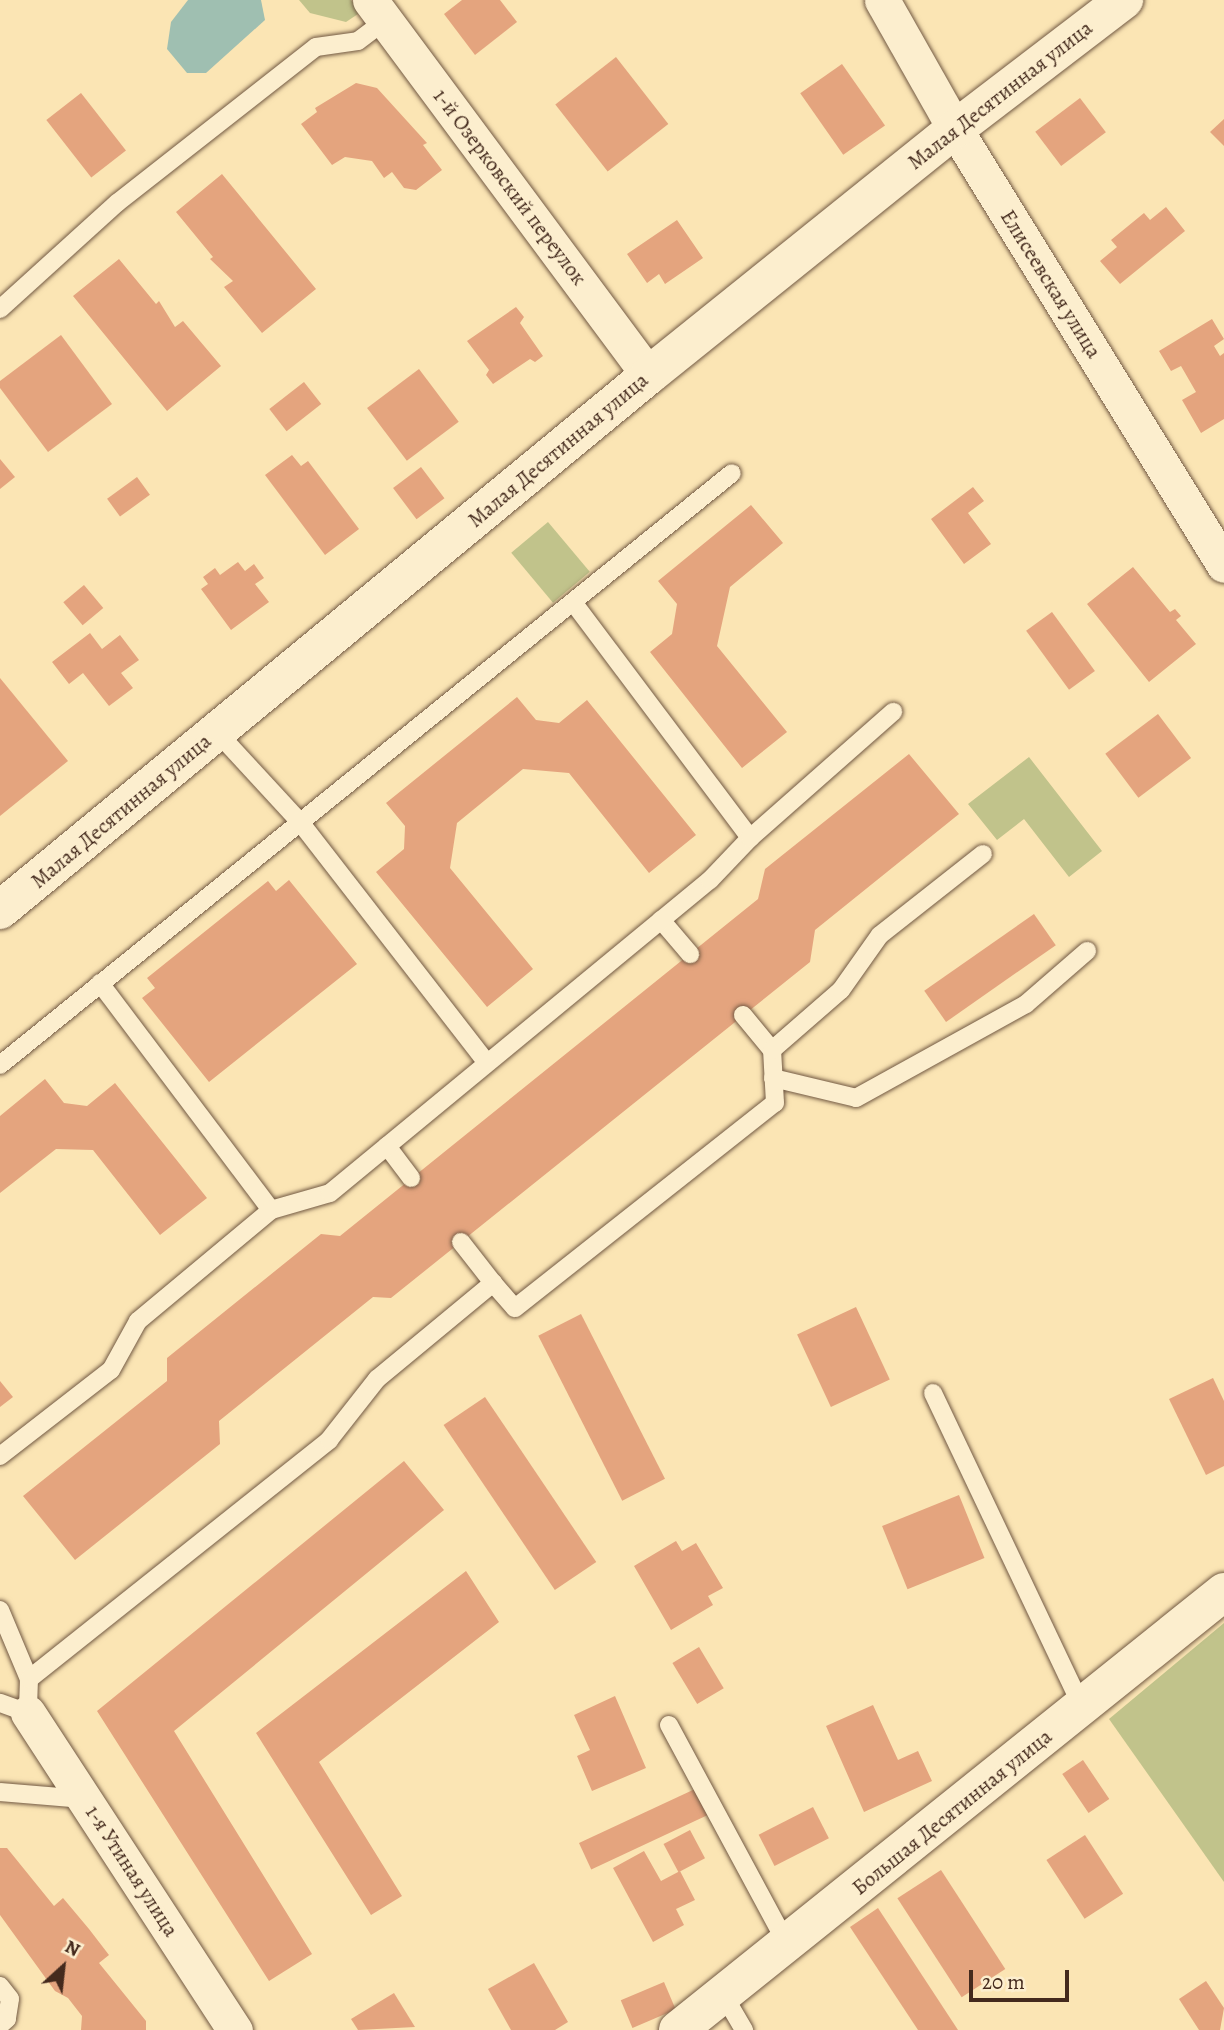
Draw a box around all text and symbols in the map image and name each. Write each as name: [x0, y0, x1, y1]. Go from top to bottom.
street label: Малая Десятинная улица: [903, 15, 1097, 175]
street label: 1-й Озерковский переулок: [428, 84, 592, 290]
street label: Елисеевская улица: [995, 205, 1107, 363]
street label: Малая Десятинная улица: [463, 367, 653, 533]
street label: Малая Десятинная улица: [26, 728, 216, 894]
street label: Большая Десятинная улица: [847, 1724, 1057, 1900]
street label: 1-я Утиная улица: [80, 1801, 184, 1941]
north arrow: [28, 1932, 98, 2002]
text: N: [60, 1934, 85, 1963]
scale bar: [972, 1956, 1072, 2000]
text: 20 m: [982, 1968, 1025, 1996]

